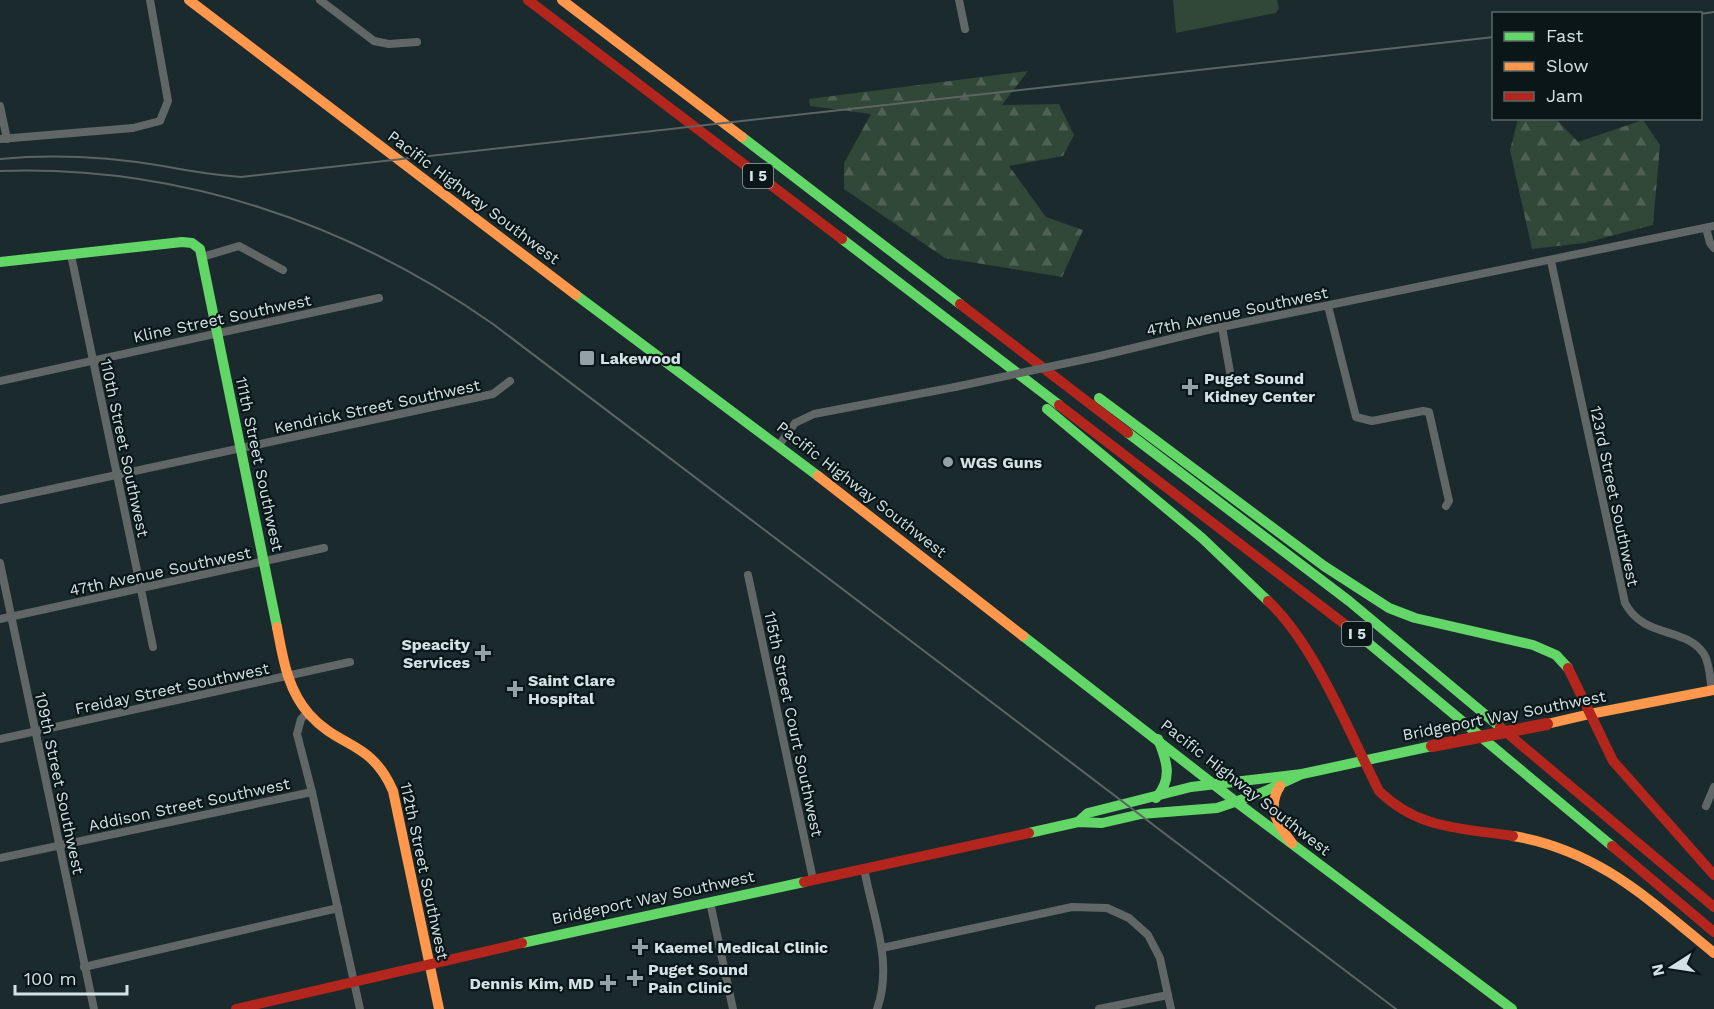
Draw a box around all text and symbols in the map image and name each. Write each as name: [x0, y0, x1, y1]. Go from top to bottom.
legend: [1492, 12, 1702, 120]
text: Fast: [1546, 25, 1584, 46]
text: Slow: [1546, 55, 1589, 76]
text: Jam: [1546, 85, 1583, 106]
street label: Pacific Highway Southwest: [384, 127, 564, 268]
road number: I 5: [743, 164, 773, 188]
street label: 47th Avenue Southwest: [1145, 283, 1330, 340]
street label: Kline Street Southwest: [131, 290, 313, 347]
marker: Lakewood: [578, 349, 596, 367]
place label: Lakewood: [600, 349, 681, 368]
street label: 110th Street Southwest: [96, 357, 153, 539]
place label: Puget Sound Kidney Center: [1204, 369, 1315, 406]
street label: 111th Street Southwest: [232, 375, 287, 553]
street label: Kendrick Street Southwest: [272, 375, 482, 438]
marker: Puget Sound Kidney Center: [1181, 378, 1199, 396]
street label: 123rd Street Southwest: [1586, 404, 1643, 588]
street label: Pacific Highway Southwest: [773, 417, 951, 562]
place label: WGS Guns: [960, 453, 1043, 472]
marker: WGS Guns: [941, 455, 955, 469]
street label: 47th Avenue Southwest: [68, 543, 253, 600]
street label: 115th Street Court Southwest: [760, 610, 827, 839]
road number: I 5: [1342, 622, 1372, 646]
place label: Speacity Services: [401, 635, 471, 672]
marker: Speacity Services: [474, 644, 492, 662]
street label: Freiday Street Southwest: [73, 659, 271, 718]
place label: Saint Clare Hospital: [528, 671, 615, 708]
marker: Saint Clare Hospital: [506, 680, 524, 698]
street label: Bridgeport Way Southwest: [1401, 686, 1608, 745]
street label: 109th Street Southwest: [31, 690, 88, 876]
street label: Pacific Highway Southwest: [1157, 715, 1335, 860]
street label: Addison Street Southwest: [87, 774, 292, 835]
street label: 112th Street Southwest: [396, 781, 453, 962]
street label: Bridgeport Way Southwest: [550, 867, 757, 928]
north arrow: [1642, 937, 1702, 997]
marker: Kaemel Medical Clinic: [631, 938, 649, 956]
place label: Kaemel Medical Clinic: [654, 938, 828, 957]
scale bar: [15, 958, 128, 996]
place label: Puget Sound Pain Clinic: [648, 960, 748, 997]
text: N: [1647, 962, 1668, 978]
text: 100 m: [24, 968, 77, 989]
marker: Puget Sound Pain Clinic: [626, 969, 644, 987]
place label: Dennis Kim, MD: [470, 974, 594, 993]
marker: Dennis Kim, MD: [599, 974, 617, 992]

